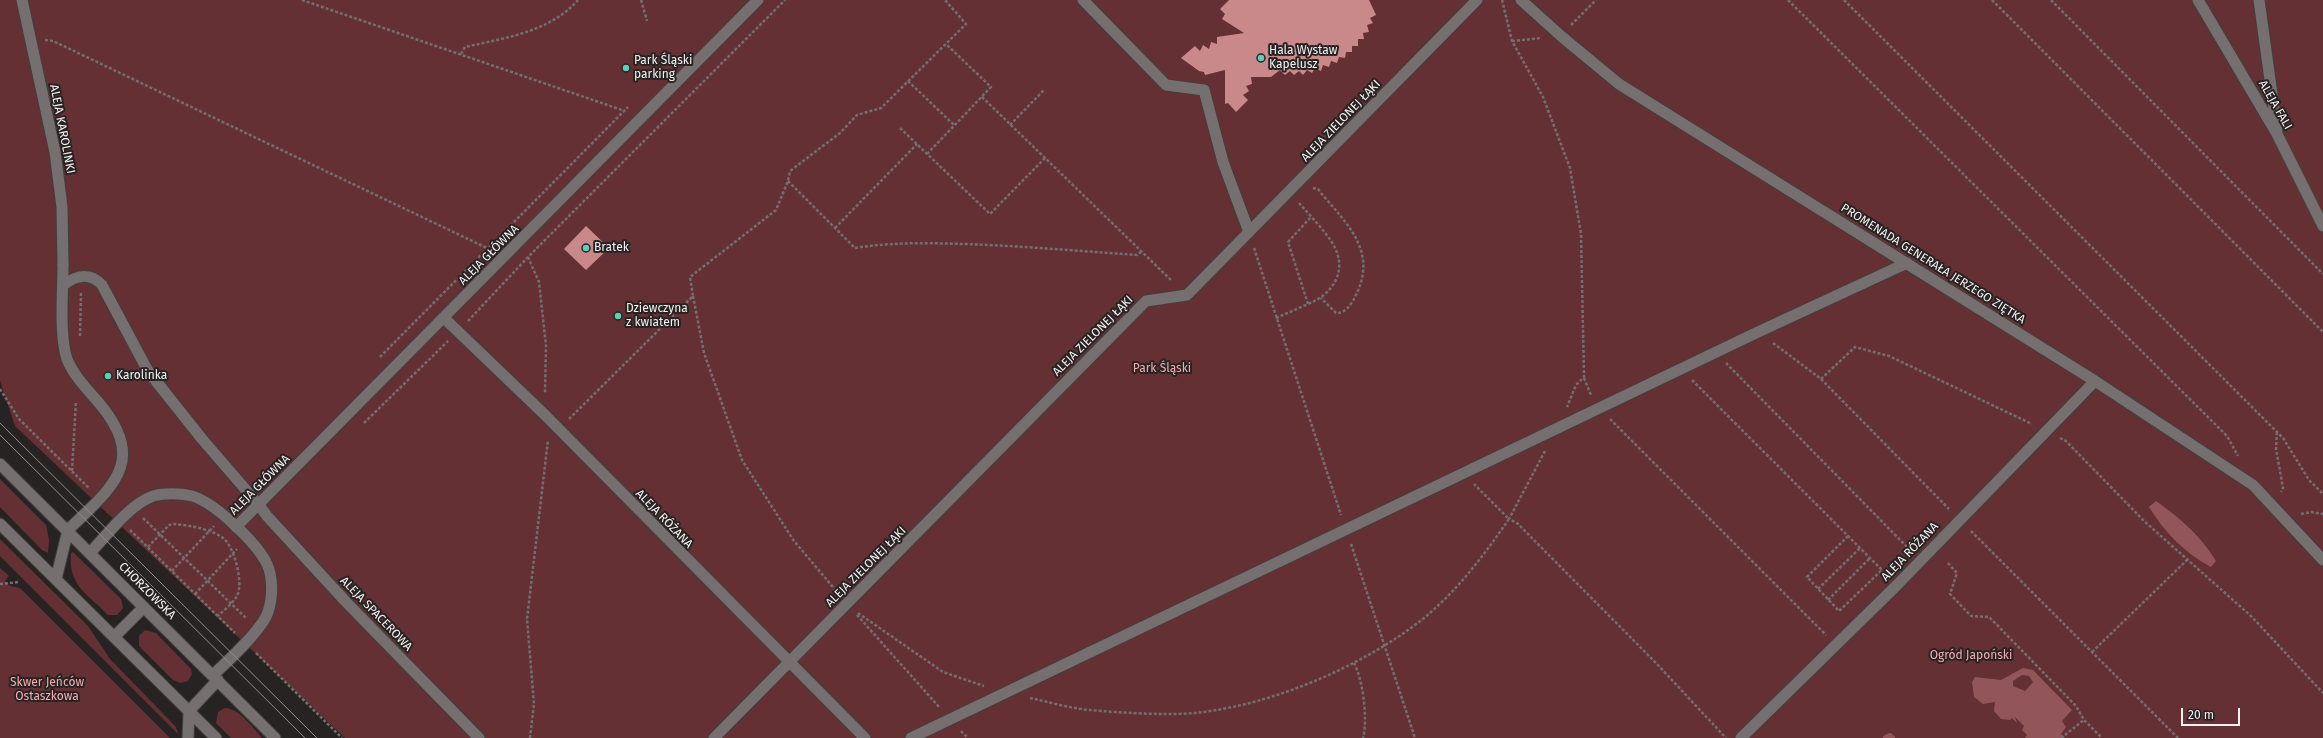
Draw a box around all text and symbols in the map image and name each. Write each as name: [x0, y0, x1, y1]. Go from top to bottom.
place label: Hala Wystaw Kapelusz: [1269, 44, 1337, 72]
marker: Hala Wystaw Kapelusz: [1256, 53, 1266, 63]
place label: Park Śląski parking: [634, 54, 692, 82]
marker: Park Śląski parking: [621, 63, 631, 73]
street label: ALEJA ZIELONEJ ŁĄKI: [1298, 77, 1384, 165]
street label: ALEJA FALI: [2255, 78, 2295, 132]
street label: ALEJA KAROLINKI: [46, 83, 78, 175]
street label: PROMENADA GENERAŁA JERZEGO ZIĘTKA: [1838, 201, 2028, 327]
street label: ALEJA GŁÓWNA: [456, 222, 522, 288]
place label: Bratek: [594, 241, 629, 255]
marker: Bratek: [581, 243, 591, 253]
street label: ALEJA ZIELONEJ ŁĄKI: [1050, 293, 1136, 379]
place label: Dziewczyna z kwiatem: [626, 302, 688, 330]
marker: Dziewczyna z kwiatem: [613, 311, 623, 321]
park label: Park Śląski: [1133, 362, 1191, 376]
place label: Karolinka: [116, 369, 167, 383]
marker: Karolinka: [103, 371, 113, 381]
street label: ALEJA GŁÓWNA: [227, 452, 293, 518]
street label: ALEJA RÓŻANA: [632, 487, 696, 551]
street label: ALEJA RÓŻANA: [1878, 520, 1942, 584]
street label: ALEJA ZIELONEJ ŁĄKI: [823, 524, 909, 610]
street label: CHORZOWSKA: [115, 559, 179, 623]
street label: ALEJA SPACEROWA: [337, 574, 415, 654]
park label: Ogród Japoński: [1930, 649, 2012, 663]
park label: Skwer Jeńców Ostaszkowa: [10, 676, 84, 704]
scale bar: [2183, 700, 2242, 726]
text: 20 m: [2188, 708, 2214, 722]

